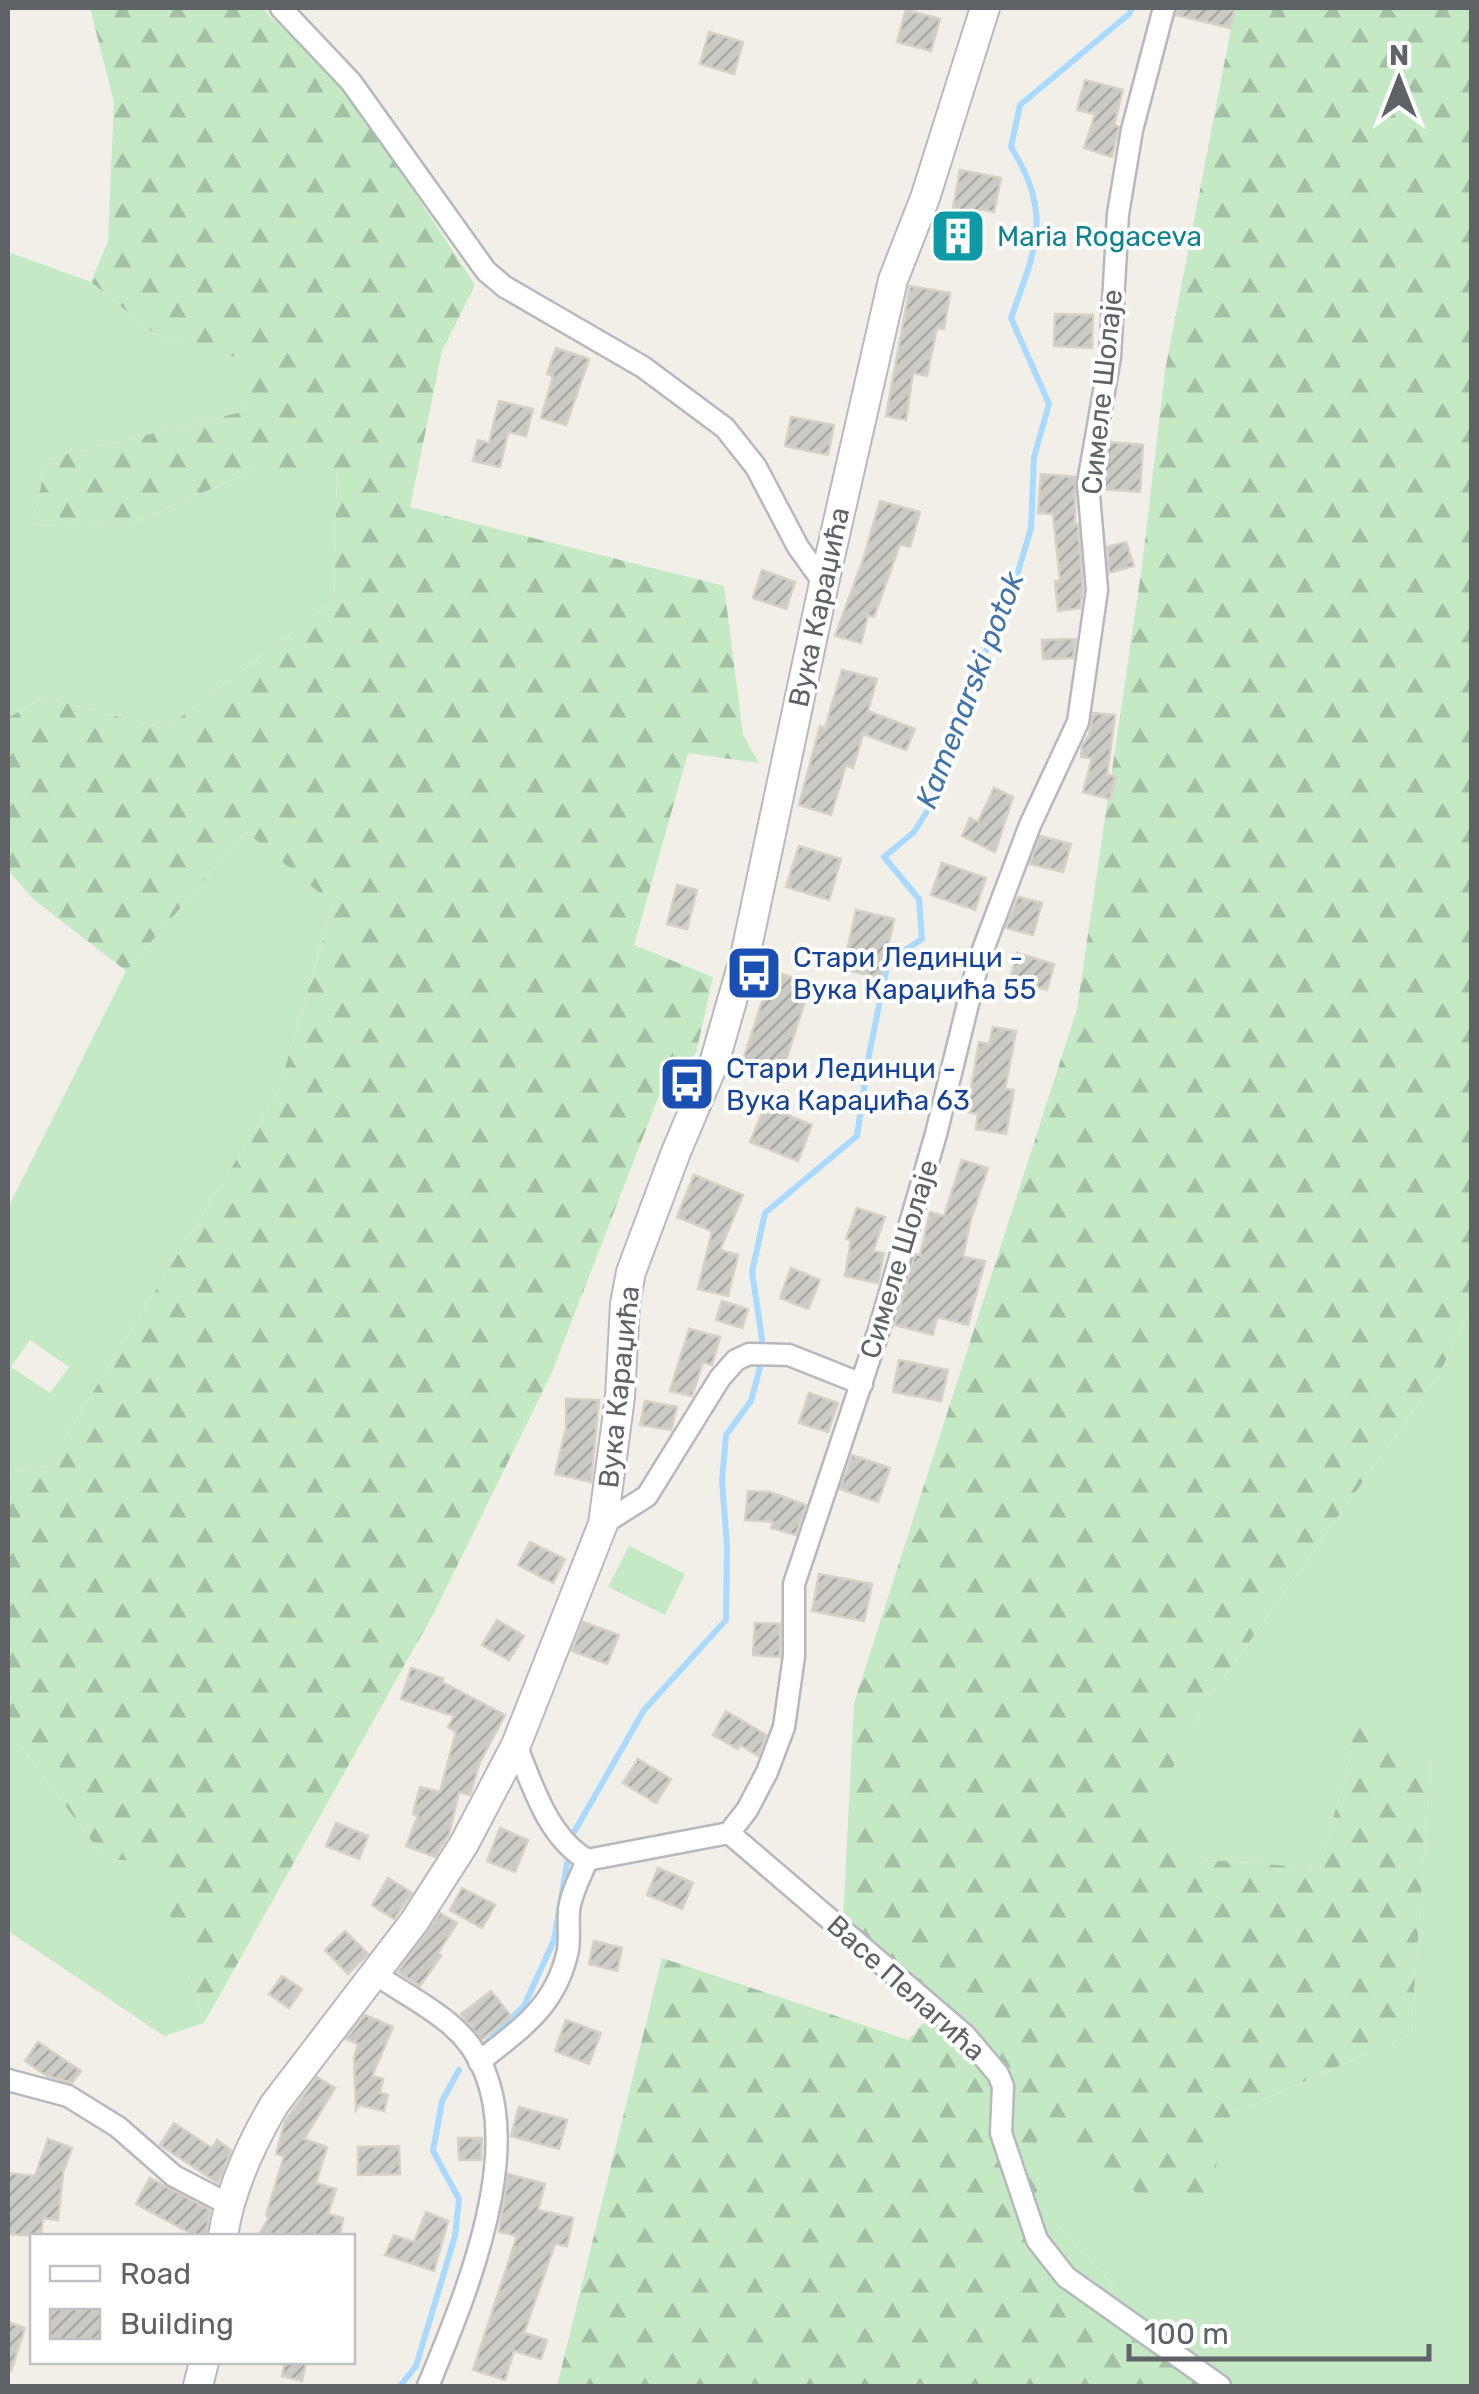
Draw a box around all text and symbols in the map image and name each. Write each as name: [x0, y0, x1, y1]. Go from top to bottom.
north arrow: [1349, 30, 1449, 130]
text: N: [1389, 39, 1409, 72]
building icon: Maria Rogaceva: [928, 206, 988, 266]
place label: Maria Rogaceva: [997, 220, 1202, 253]
street label: Симеле Шолаје: [1075, 288, 1129, 496]
street label: Вука Караџића: [782, 504, 856, 710]
water label: Kamenarski potok: [908, 566, 1032, 813]
place label: Стари Лединци - Вука Караџића 55: [793, 941, 1036, 1006]
bus stop icon: Стари Лединци - Вука Караџића 55: [724, 943, 784, 1003]
place label: Стари Лединци - Вука Караџића 63: [726, 1052, 970, 1117]
bus stop icon: Стари Лединци - Вука Караџића 63: [657, 1054, 717, 1114]
street label: Симеле Шолаје: [853, 1156, 945, 1362]
street label: Вука Караџића: [592, 1284, 646, 1490]
street label: Васе Пелагића: [820, 1908, 992, 2068]
legend: [30, 2234, 355, 2364]
text: Road: [120, 2256, 191, 2292]
scale bar: [1129, 2299, 1429, 2361]
text: Building: [120, 2306, 234, 2342]
text: 100 m: [1144, 2316, 1229, 2352]

